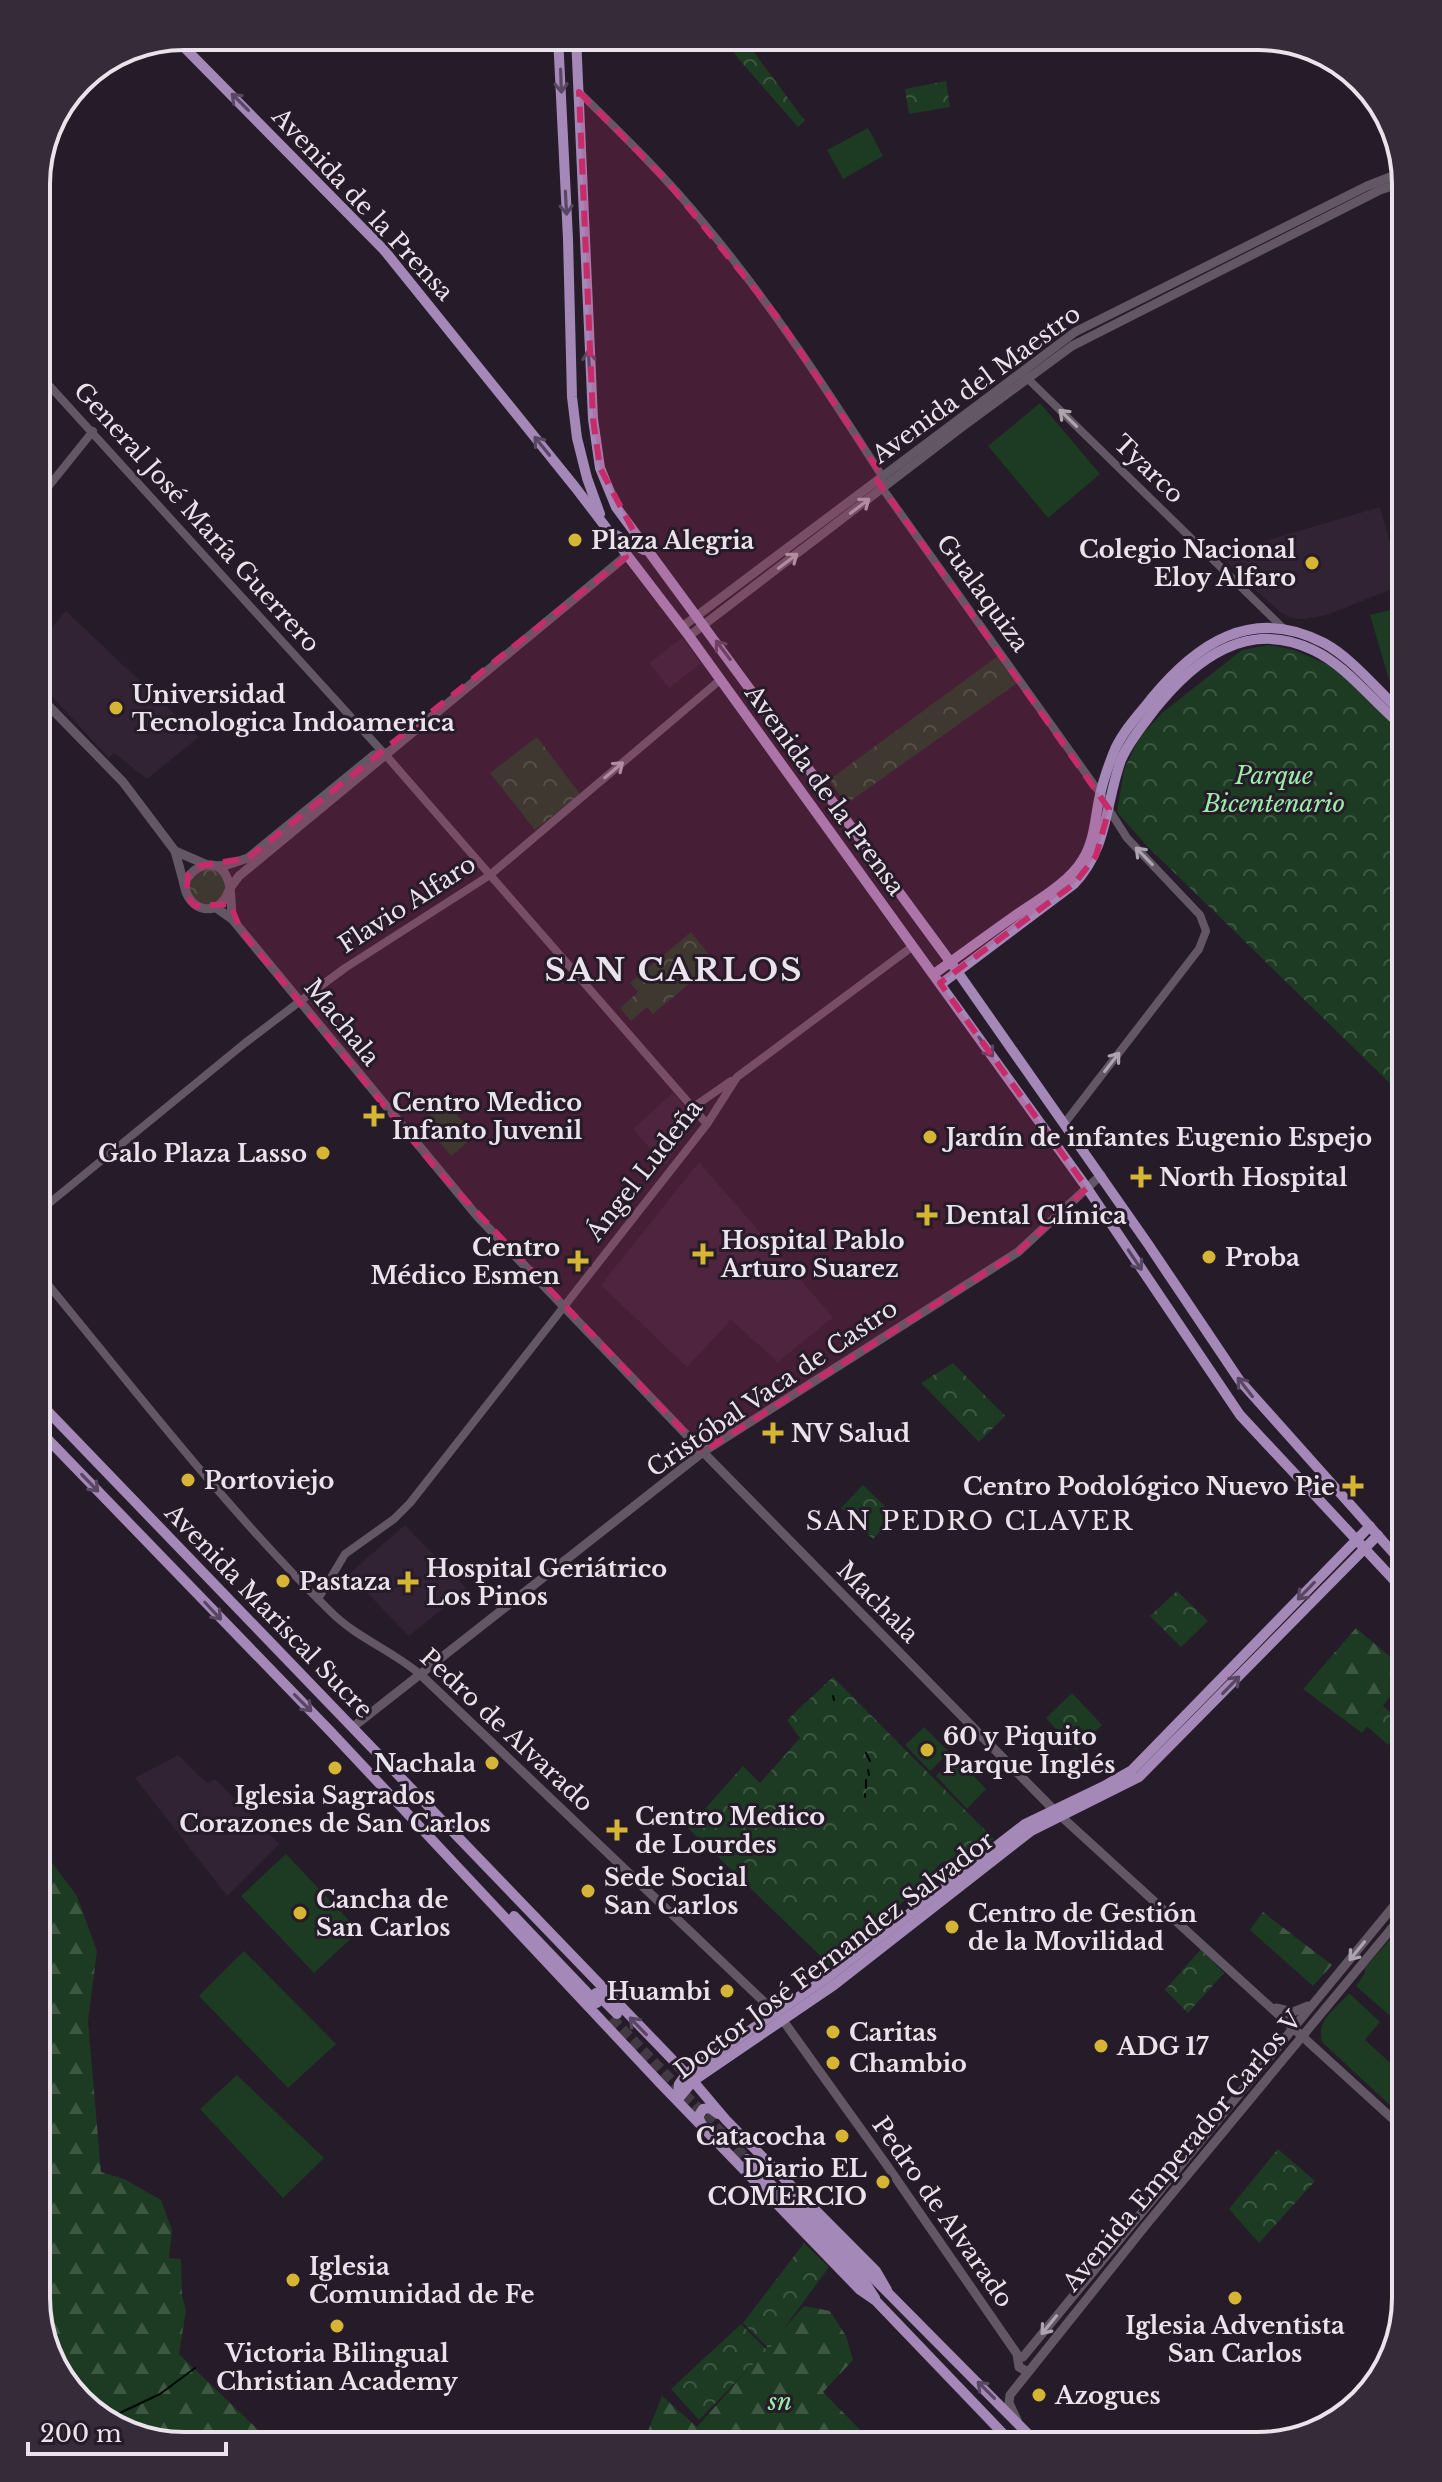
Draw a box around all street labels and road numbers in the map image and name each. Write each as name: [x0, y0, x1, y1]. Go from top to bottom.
street label: Avenida de la Prensa: [266, 101, 460, 307]
street label: Avenida del Maestro: [865, 299, 1086, 470]
street label: General José María Guerrero: [68, 376, 326, 658]
street label: Tyarco: [1108, 429, 1190, 509]
street label: Gualaquiza: [931, 529, 1036, 658]
street label: Avenida de la Prensa: [738, 678, 911, 901]
street label: Flavio Alfaro: [333, 849, 481, 959]
street label: Machala: [298, 973, 386, 1072]
street label: Ángel Ludeña: [579, 1093, 709, 1247]
street label: Cristóbal Vaca de Castro: [641, 1293, 903, 1483]
street label: Avenida Mariscal Sucre: [159, 1497, 379, 1724]
street label: Machala: [831, 1555, 925, 1649]
street label: Pedro de Alvarado: [415, 1642, 599, 1818]
street label: Doctor José Fernandez Salvador: [668, 1825, 1000, 2085]
street label: Avenida Emperador Carlos V: [1056, 2004, 1308, 2298]
street label: Pedro de Alvarado: [866, 2111, 1020, 2313]

